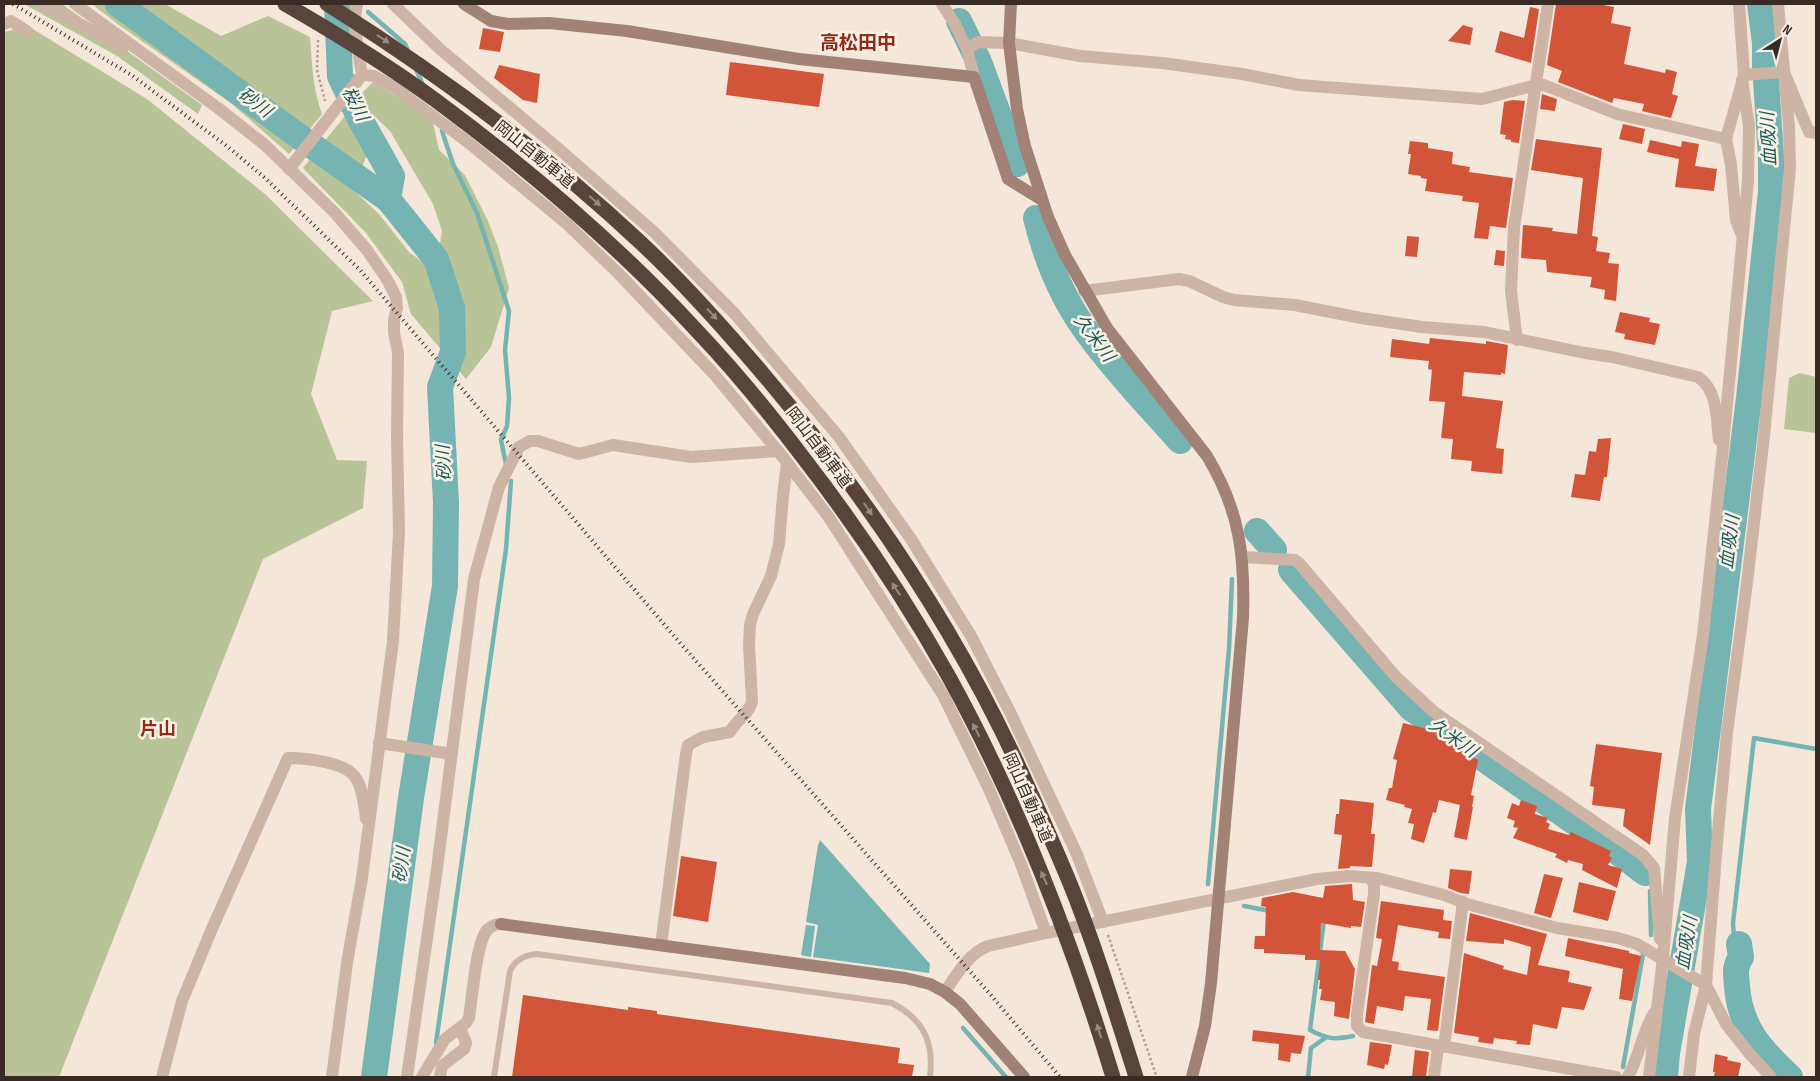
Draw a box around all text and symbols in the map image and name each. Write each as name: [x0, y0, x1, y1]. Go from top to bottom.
north arrow: [1755, 15, 1805, 65]
text: N: [1779, 21, 1795, 39]
district label: 高松田中: [820, 32, 896, 55]
one-way arrow: [376, 34, 389, 44]
water label: 桜川: [337, 83, 373, 127]
water label: 砂川: [234, 84, 277, 123]
water label: 血吸川: [1757, 109, 1781, 167]
street label: 岡山自動車道: [491, 117, 577, 193]
one-way arrow: [589, 195, 601, 207]
one-way arrow: [706, 308, 718, 320]
water label: 久米川: [1069, 310, 1120, 367]
street label: 岡山自動車道: [782, 404, 854, 492]
water label: 砂川: [432, 442, 455, 482]
one-way arrow: [864, 502, 873, 516]
water label: 血吸川: [1716, 512, 1744, 570]
one-way arrow: [891, 582, 901, 595]
water label: 久米川: [1425, 714, 1483, 763]
district label: 片山: [140, 719, 176, 740]
one-way arrow: [972, 723, 980, 737]
street label: 岡山自動車道: [999, 750, 1055, 846]
water label: 砂川: [389, 844, 415, 884]
one-way arrow: [1039, 871, 1047, 885]
water label: 血吸川: [1672, 913, 1702, 971]
one-way arrow: [1094, 1023, 1102, 1038]

